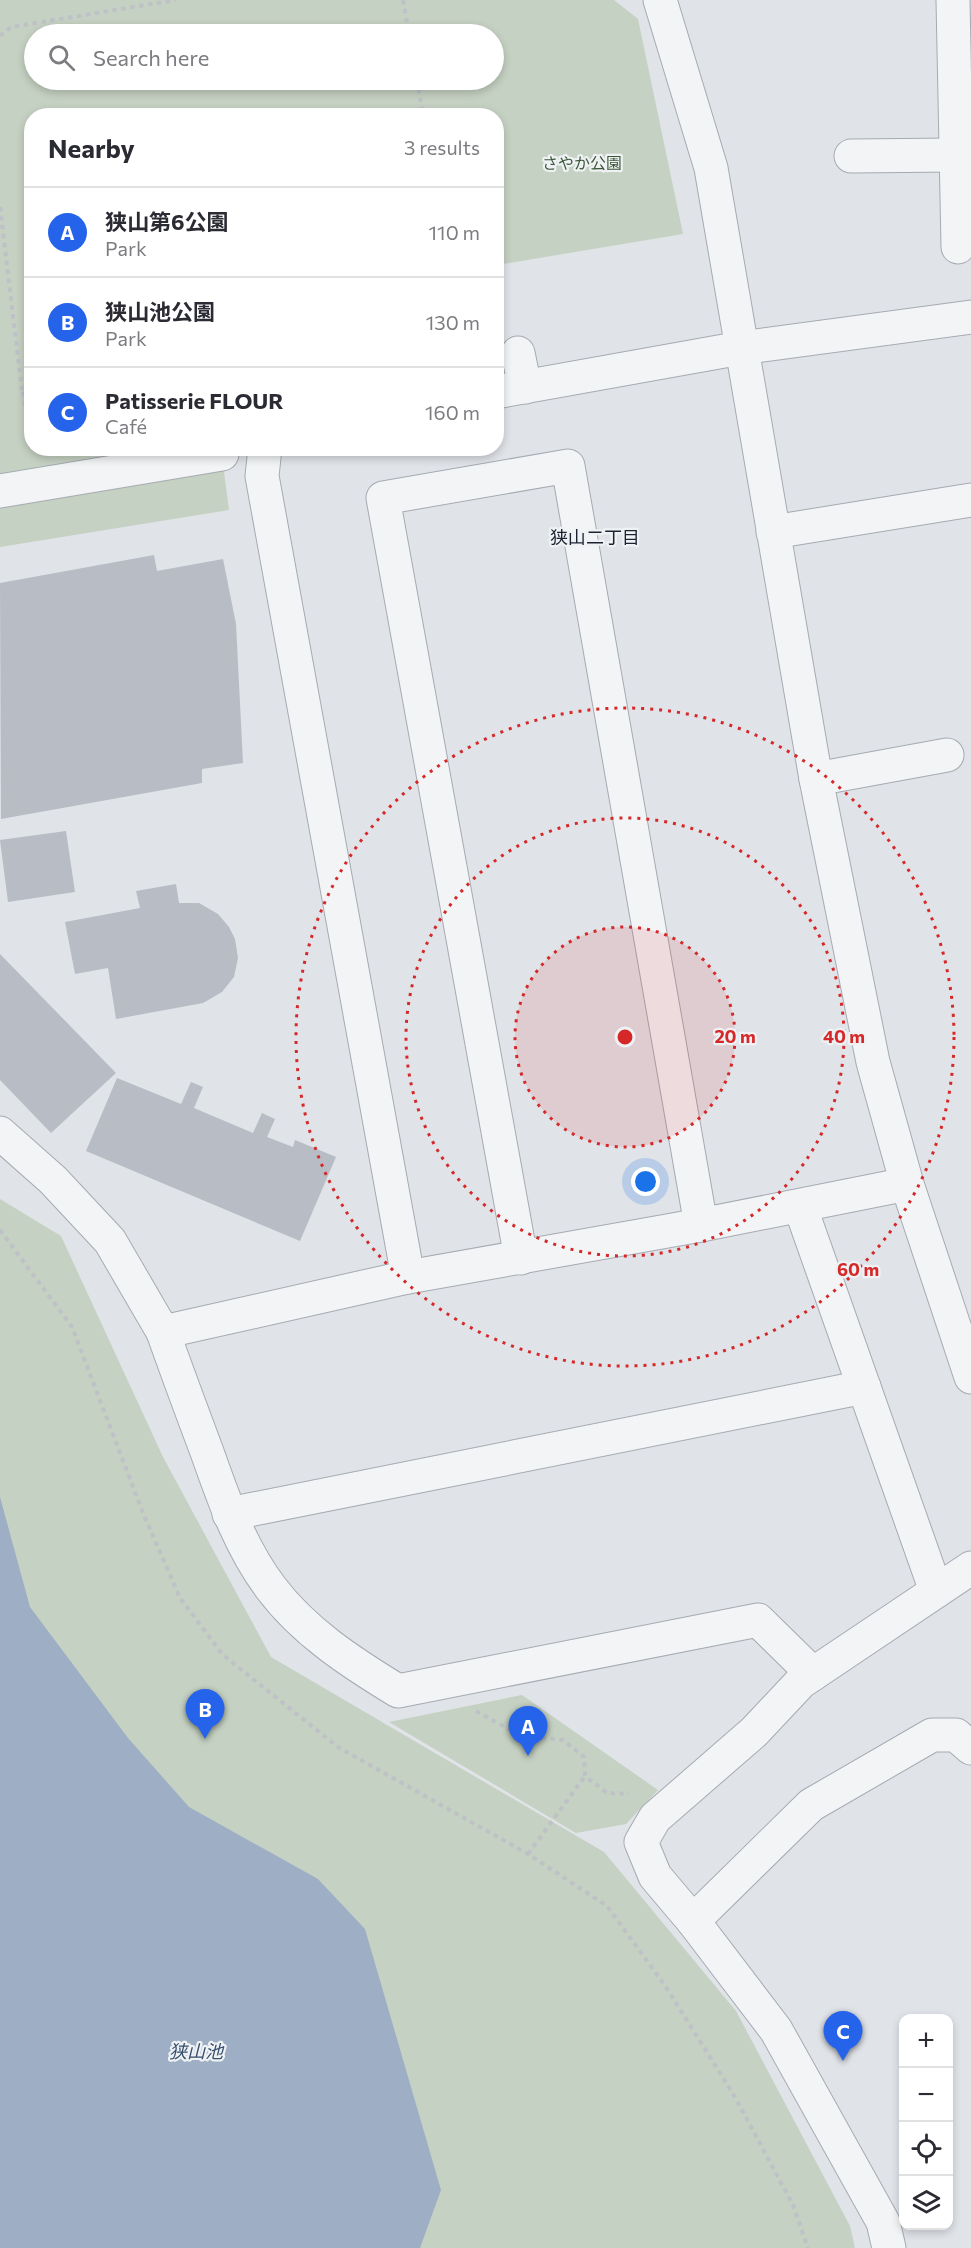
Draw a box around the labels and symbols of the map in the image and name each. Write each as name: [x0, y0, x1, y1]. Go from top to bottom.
park label: さやか公園: [542, 153, 622, 172]
district label: 狭山二丁目: [550, 526, 640, 548]
text: 20 m: [714, 1025, 756, 1047]
text: 40 m: [823, 1025, 865, 1047]
centre of rings: [615, 1027, 635, 1047]
your location: [631, 1167, 660, 1196]
text: 60 m: [837, 1258, 879, 1280]
pin: B: [186, 1690, 224, 1739]
pin: A: [508, 1706, 548, 1756]
pin: C: [824, 2012, 862, 2061]
water label: 狭山池: [169, 2040, 225, 2062]

